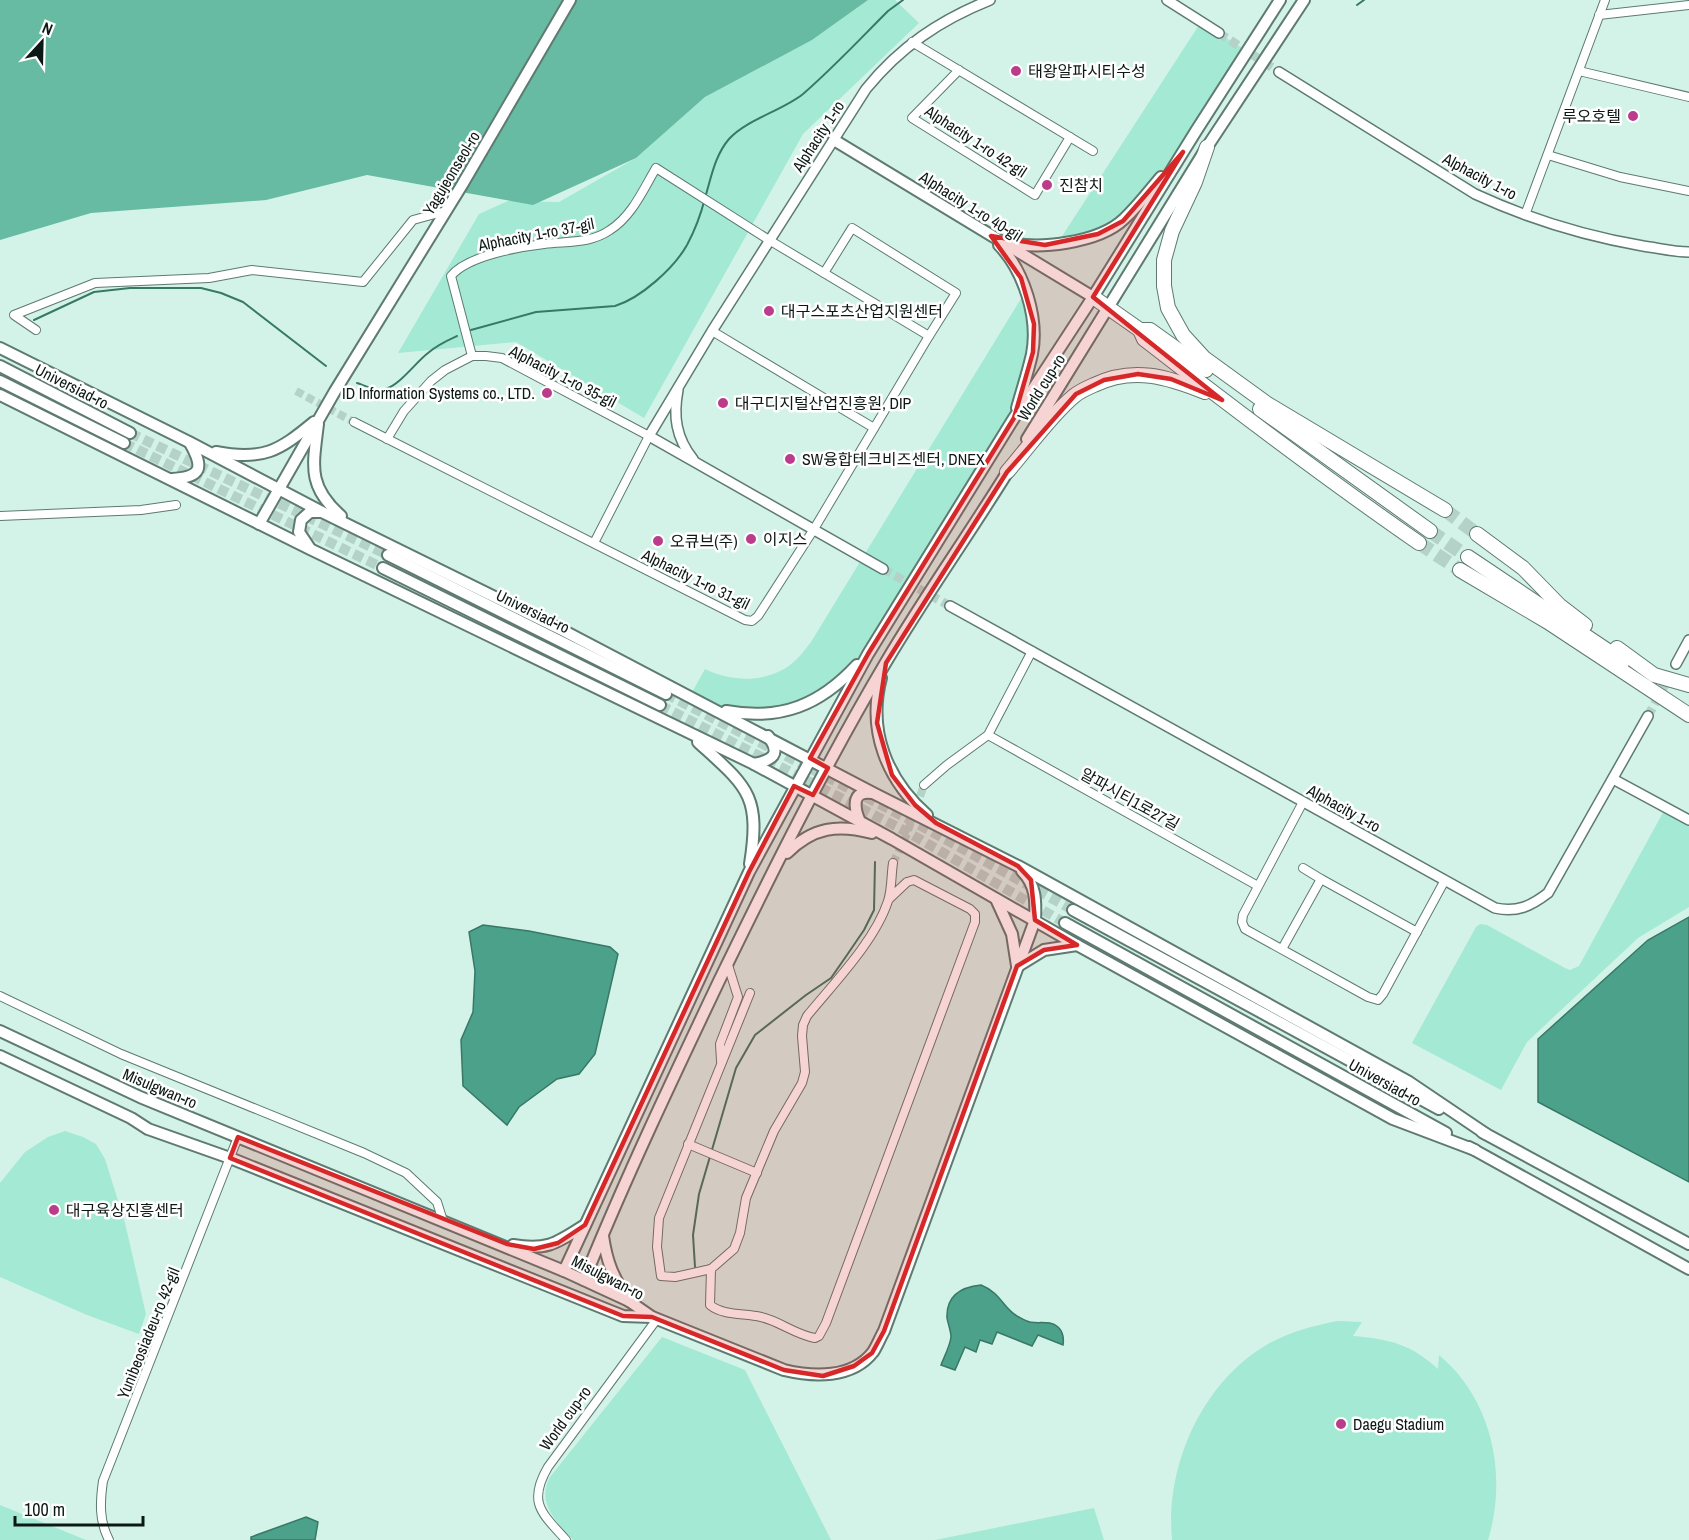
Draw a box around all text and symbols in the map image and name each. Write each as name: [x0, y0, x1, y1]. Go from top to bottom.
north arrow: [12, 12, 72, 72]
text: N: [39, 16, 56, 40]
place label: 태왕알파시티수성: [1028, 60, 1146, 82]
marker: 태왕알파시티수성: [1009, 64, 1023, 78]
street label: Alphacity 1-ro: [786, 96, 849, 177]
street label: Alphacity 1-ro 42-gil: [920, 99, 1031, 182]
place label: 루오호텔: [1562, 105, 1621, 127]
marker: 루오호텔: [1626, 109, 1640, 123]
street label: Yagujeonseol-ro: [417, 127, 485, 219]
street label: Alphacity 1-ro: [1438, 147, 1521, 205]
street label: Alphacity 1-ro 40-gil: [915, 165, 1027, 246]
place label: 진참치: [1059, 174, 1103, 196]
marker: 진참치: [1040, 178, 1054, 192]
street label: Alphacity 1-ro 37-gil: [475, 212, 596, 256]
place label: 대구스포츠산업지원센터: [781, 300, 943, 322]
marker: 대구스포츠산업지원센터: [762, 304, 776, 318]
street label: Alphacity 1-ro 35-gil: [505, 339, 620, 412]
street label: World cup-ro: [1012, 349, 1070, 425]
street label: Universiad-ro: [32, 358, 112, 414]
place label: ID Information Systems co., LTD.: [342, 382, 535, 404]
marker: ID Information Systems co., LTD.: [540, 386, 554, 400]
place label: 대구디지털산업진흥원, DIP: [735, 392, 912, 414]
marker: 대구디지털산업진흥원, DIP: [716, 396, 730, 410]
place label: SW융합테크비즈센터, DNEX: [802, 448, 985, 470]
marker: SW융합테크비즈센터, DNEX: [783, 452, 797, 466]
place label: 이지스: [763, 528, 807, 550]
place label: 오큐브(주): [670, 530, 738, 552]
marker: 이지스: [744, 532, 758, 546]
marker: 오큐브(주): [651, 534, 665, 548]
street label: Alphacity 1-ro 31-gil: [638, 543, 754, 615]
street label: Universiad-ro: [492, 584, 574, 638]
street label: 알파시티1로27길: [1076, 763, 1184, 835]
street label: Alphacity 1-ro: [1302, 778, 1385, 837]
street label: Universiad-ro: [1345, 1053, 1425, 1111]
street label: Misulgwan-ro: [119, 1062, 201, 1114]
place label: 대구육상진흥센터: [66, 1199, 184, 1221]
marker: 대구육상진흥센터: [47, 1203, 61, 1217]
street label: Misulgwan-ro: [568, 1249, 648, 1305]
street label: Yunibeosiadeu-ro 42-gil: [112, 1264, 184, 1402]
street label: World cup-ro: [534, 1381, 596, 1455]
place label: Daegu Stadium: [1353, 1413, 1444, 1435]
marker: Daegu Stadium: [1334, 1417, 1348, 1431]
scale bar: [15, 1489, 142, 1527]
text: 100 m: [24, 1497, 65, 1522]

